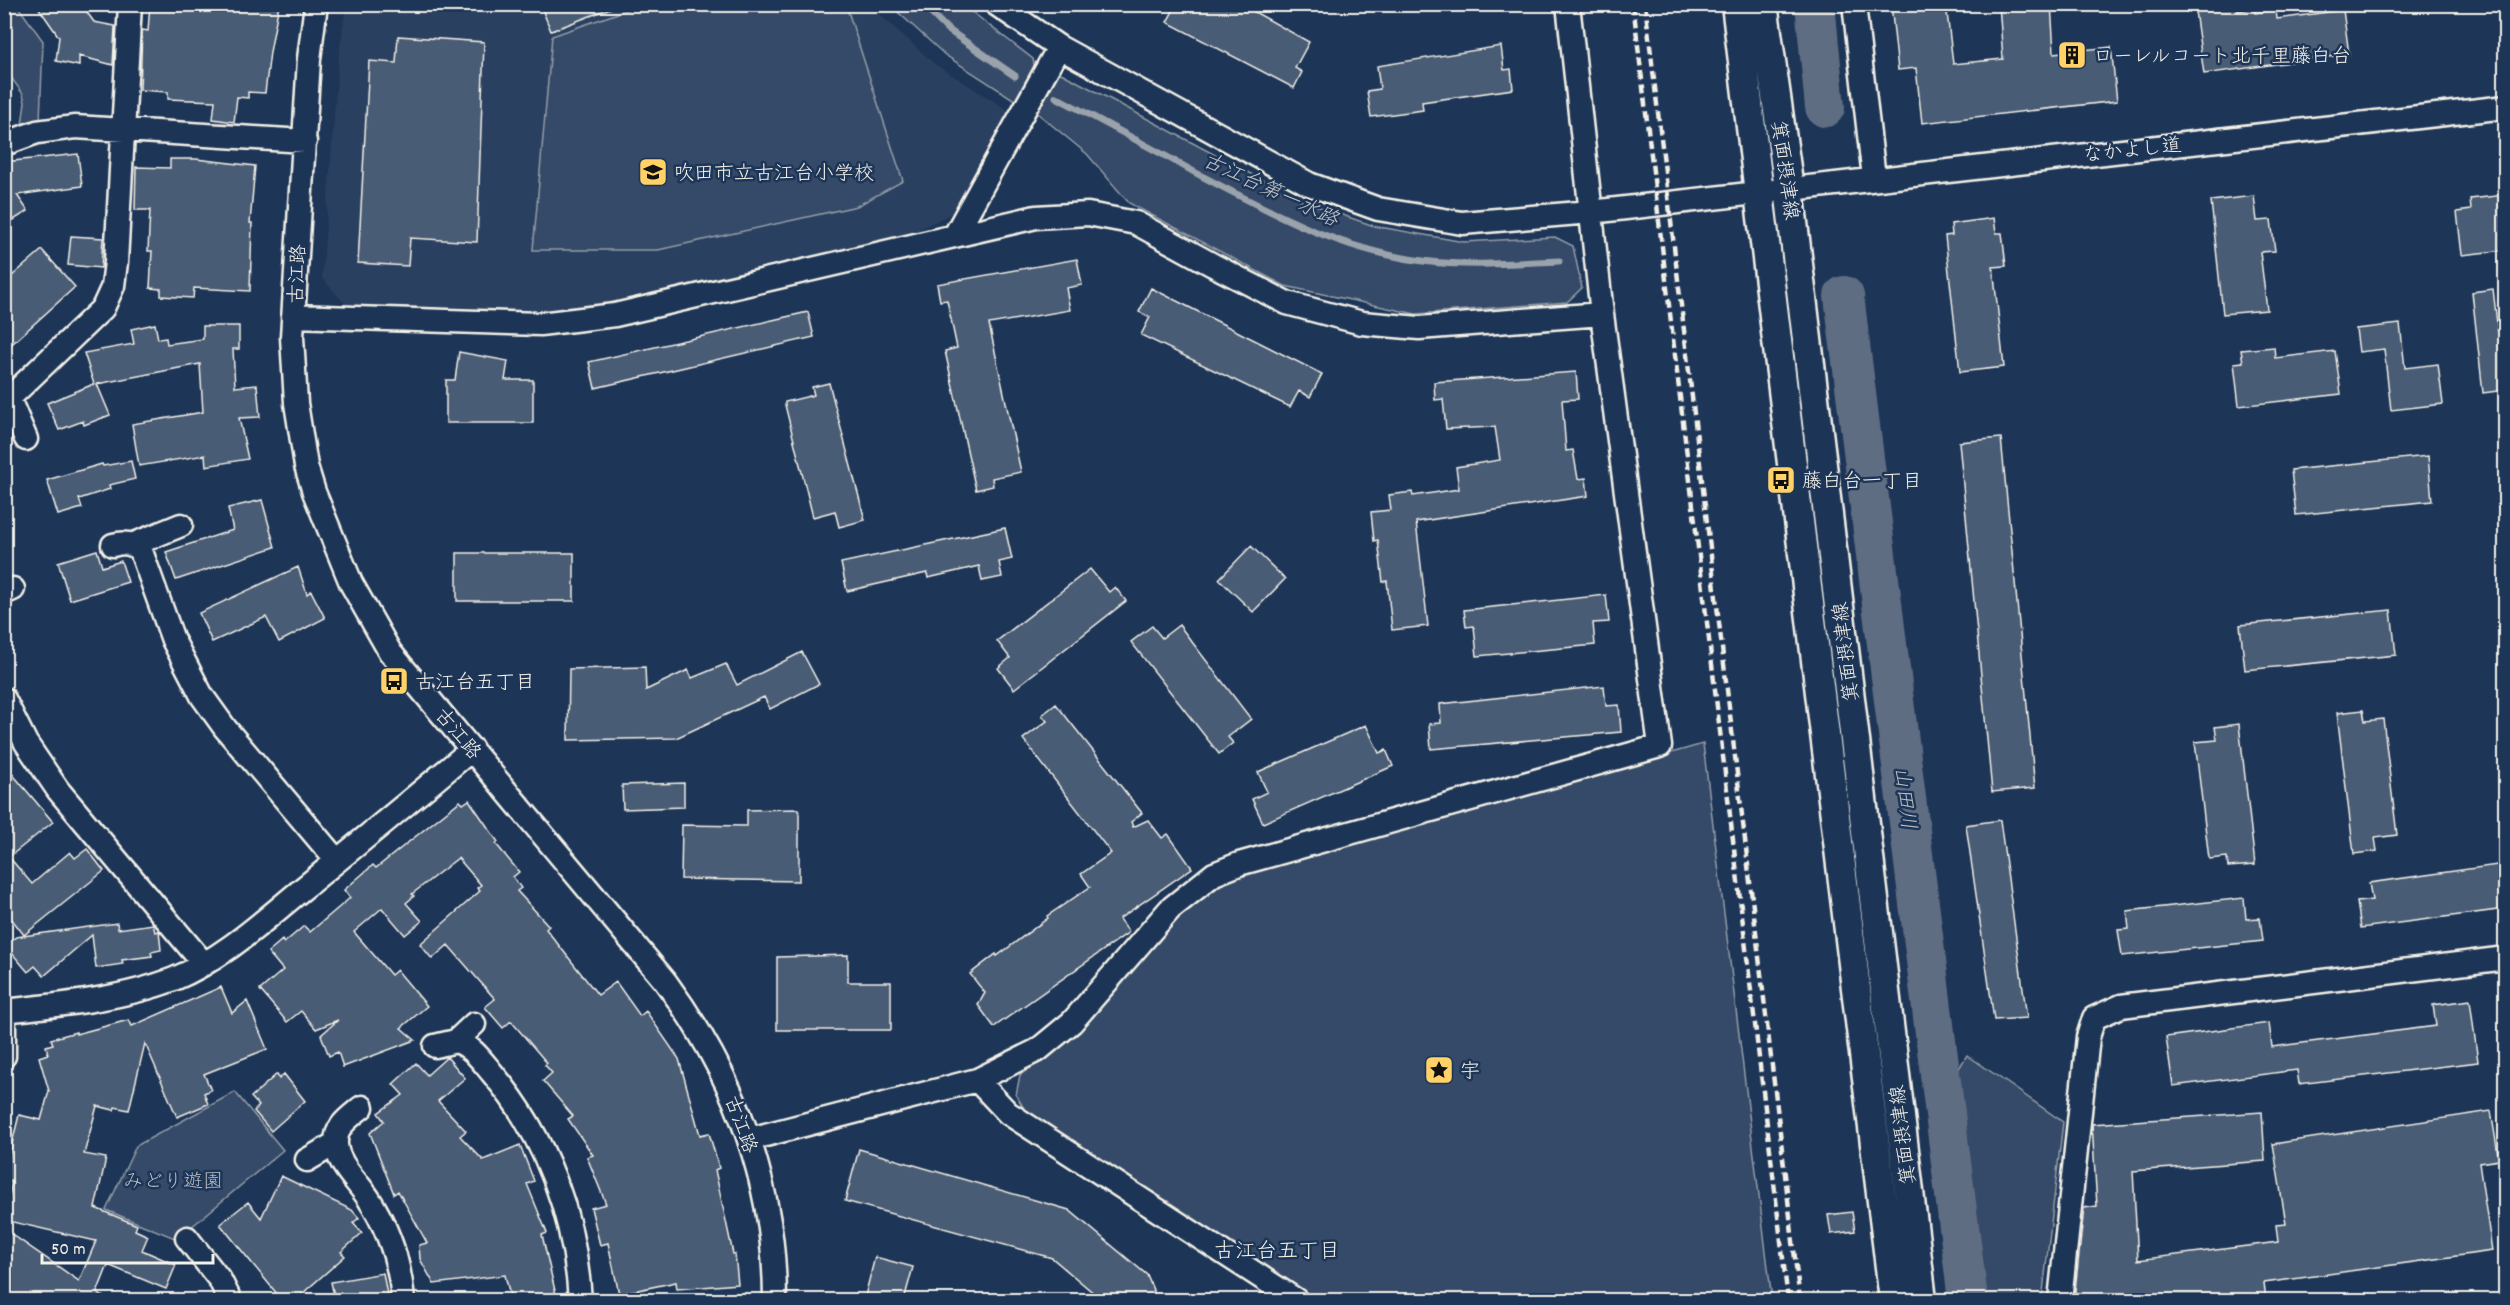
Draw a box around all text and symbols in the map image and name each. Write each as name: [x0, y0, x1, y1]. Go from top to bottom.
building icon: ローレルコート北千里藤白台: [2056, 39, 2088, 71]
place label: ローレルコート北千里藤白台: [2093, 44, 2351, 72]
street label: 箕面摂津線: [1762, 119, 1804, 222]
street label: なかよし道: [2082, 133, 2183, 171]
water label: 古江台第一水路: [1197, 147, 1344, 237]
school or university icon: 吹田市立古江台小学校: [637, 156, 669, 188]
place label: 吹田市立古江台小学校: [674, 161, 874, 189]
street label: 古江路: [283, 243, 315, 305]
bus stop icon: 藤白台一丁目: [1765, 464, 1797, 496]
place label: 藤白台一丁目: [1802, 469, 1922, 497]
street label: 箕面摂津線: [1828, 600, 1868, 703]
bus stop icon: 古江台五丁目: [378, 665, 410, 697]
place label: 古江台五丁目: [415, 670, 535, 698]
street label: 古江路: [427, 703, 487, 767]
water label: 山田川: [1884, 765, 1922, 831]
place icon: 宇: [1423, 1054, 1455, 1086]
place label: 宇: [1460, 1059, 1480, 1087]
street label: 箕面摂津線: [1885, 1083, 1925, 1186]
street label: 古江路: [716, 1092, 763, 1158]
park label: みどり遊園: [123, 1169, 223, 1197]
scale bar: [42, 1227, 213, 1265]
text: 50 m: [51, 1238, 86, 1263]
district label: 古江台五丁目: [1214, 1238, 1340, 1268]

